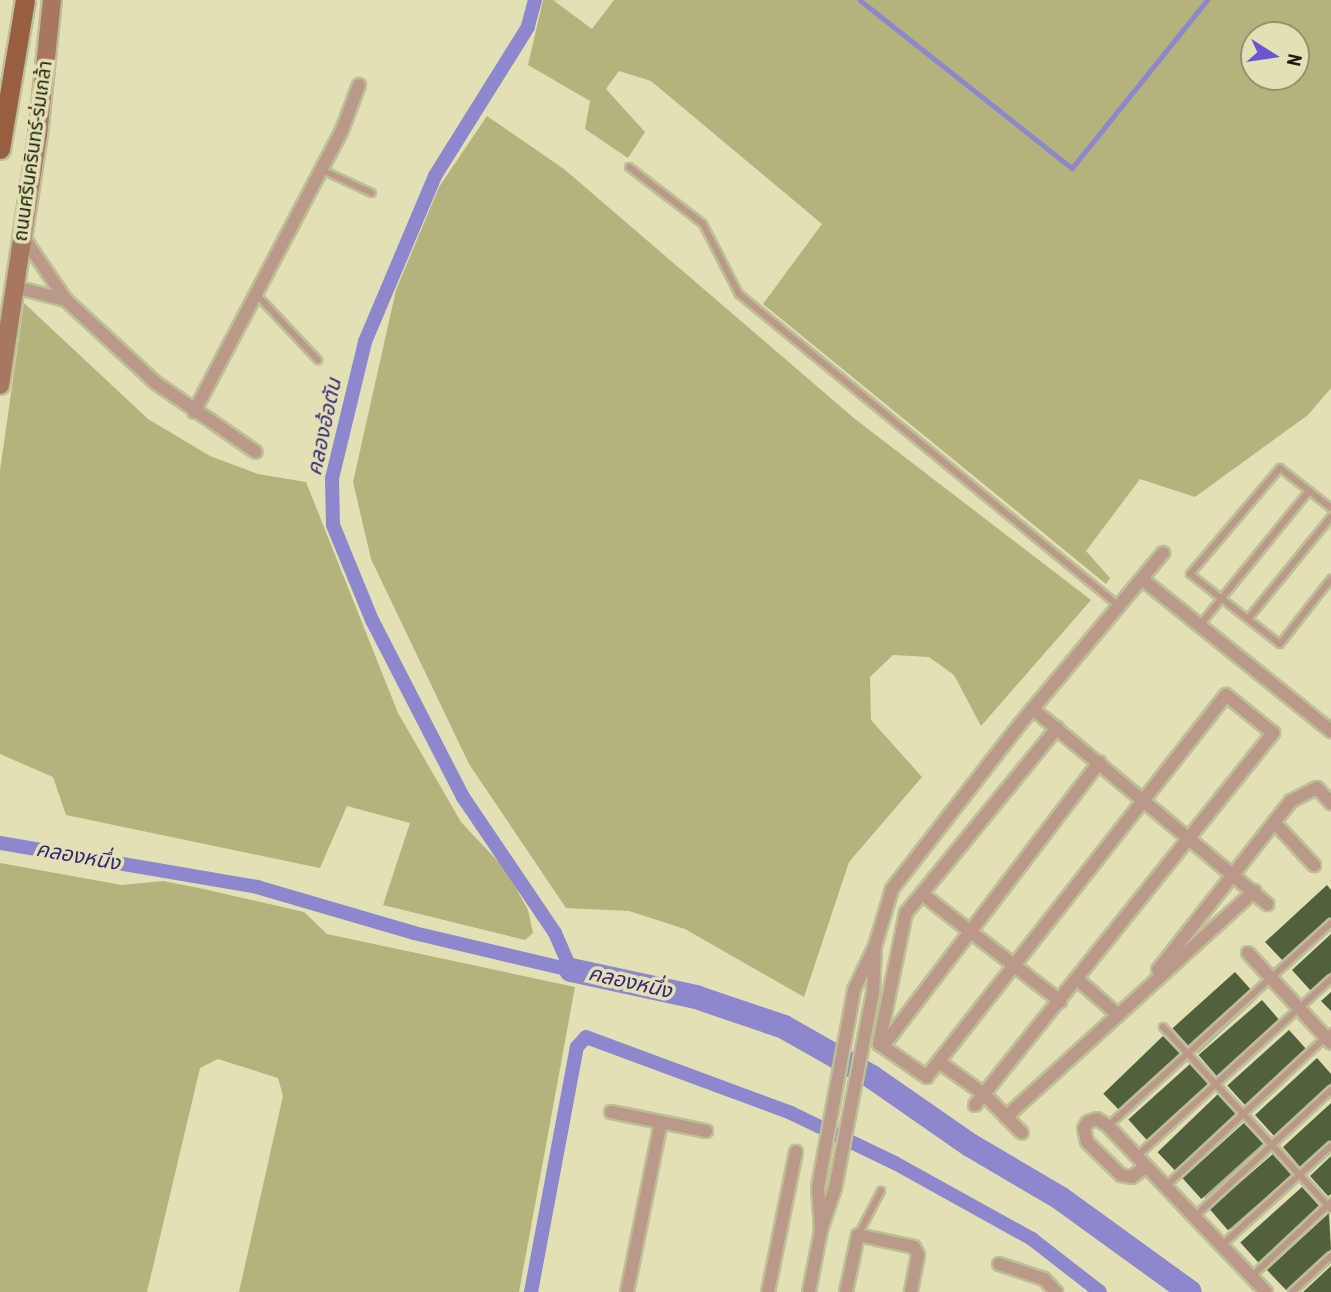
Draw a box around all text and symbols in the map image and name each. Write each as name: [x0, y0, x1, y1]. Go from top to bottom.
north arrow: [1240, 21, 1310, 91]
text: N: [1282, 52, 1307, 68]
street label: ถนนศรีนครินทร์-ร่มเกล้า: [9, 59, 57, 243]
water label: คลองอ้อตัน: [301, 376, 347, 478]
water label: คลองหนึ่ง: [34, 836, 122, 876]
water label: คลองหนึ่ง: [586, 960, 674, 1004]

